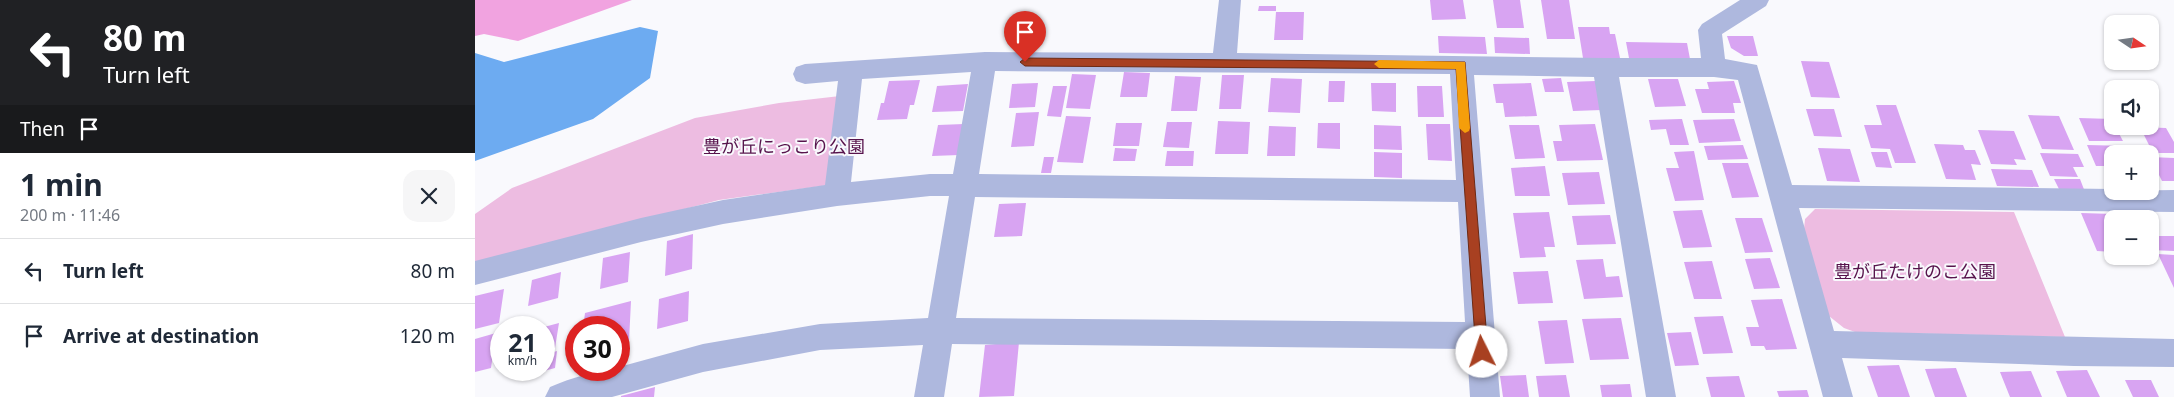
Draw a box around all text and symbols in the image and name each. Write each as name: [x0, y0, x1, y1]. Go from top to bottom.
pin: [1004, 11, 1046, 62]
text: 80 m: [103, 14, 186, 61]
north arrow: [2104, 15, 2159, 70]
map controls: [2104, 15, 2159, 265]
icon: arrive: [1011, 18, 1039, 46]
icon: left: [20, 20, 85, 85]
text: Turn left: [103, 59, 190, 89]
button: sound: [2104, 80, 2159, 135]
icon: arrive: [75, 115, 103, 143]
text: Then: [20, 116, 65, 142]
park label: 豊が丘にっこり公園: [703, 134, 865, 158]
button: +: [2104, 145, 2159, 200]
text: 1 min: [20, 164, 103, 205]
button: close: [403, 170, 455, 222]
text: 200 m · 11:46: [20, 204, 120, 226]
button: −: [2104, 210, 2159, 265]
icon: left: [20, 257, 48, 285]
text: Turn left: [63, 258, 144, 284]
text: 80 m: [411, 258, 455, 284]
park label: 豊が丘たけのこ公園: [1834, 259, 1996, 283]
speed limit sign: 30: [565, 316, 630, 381]
icon: arrive: [20, 322, 48, 350]
text: Arrive at destination: [63, 323, 259, 349]
text: 120 m: [400, 323, 455, 349]
text: 21: [508, 325, 537, 359]
position arrow: [1455, 325, 1507, 377]
text: km/h: [508, 352, 537, 369]

